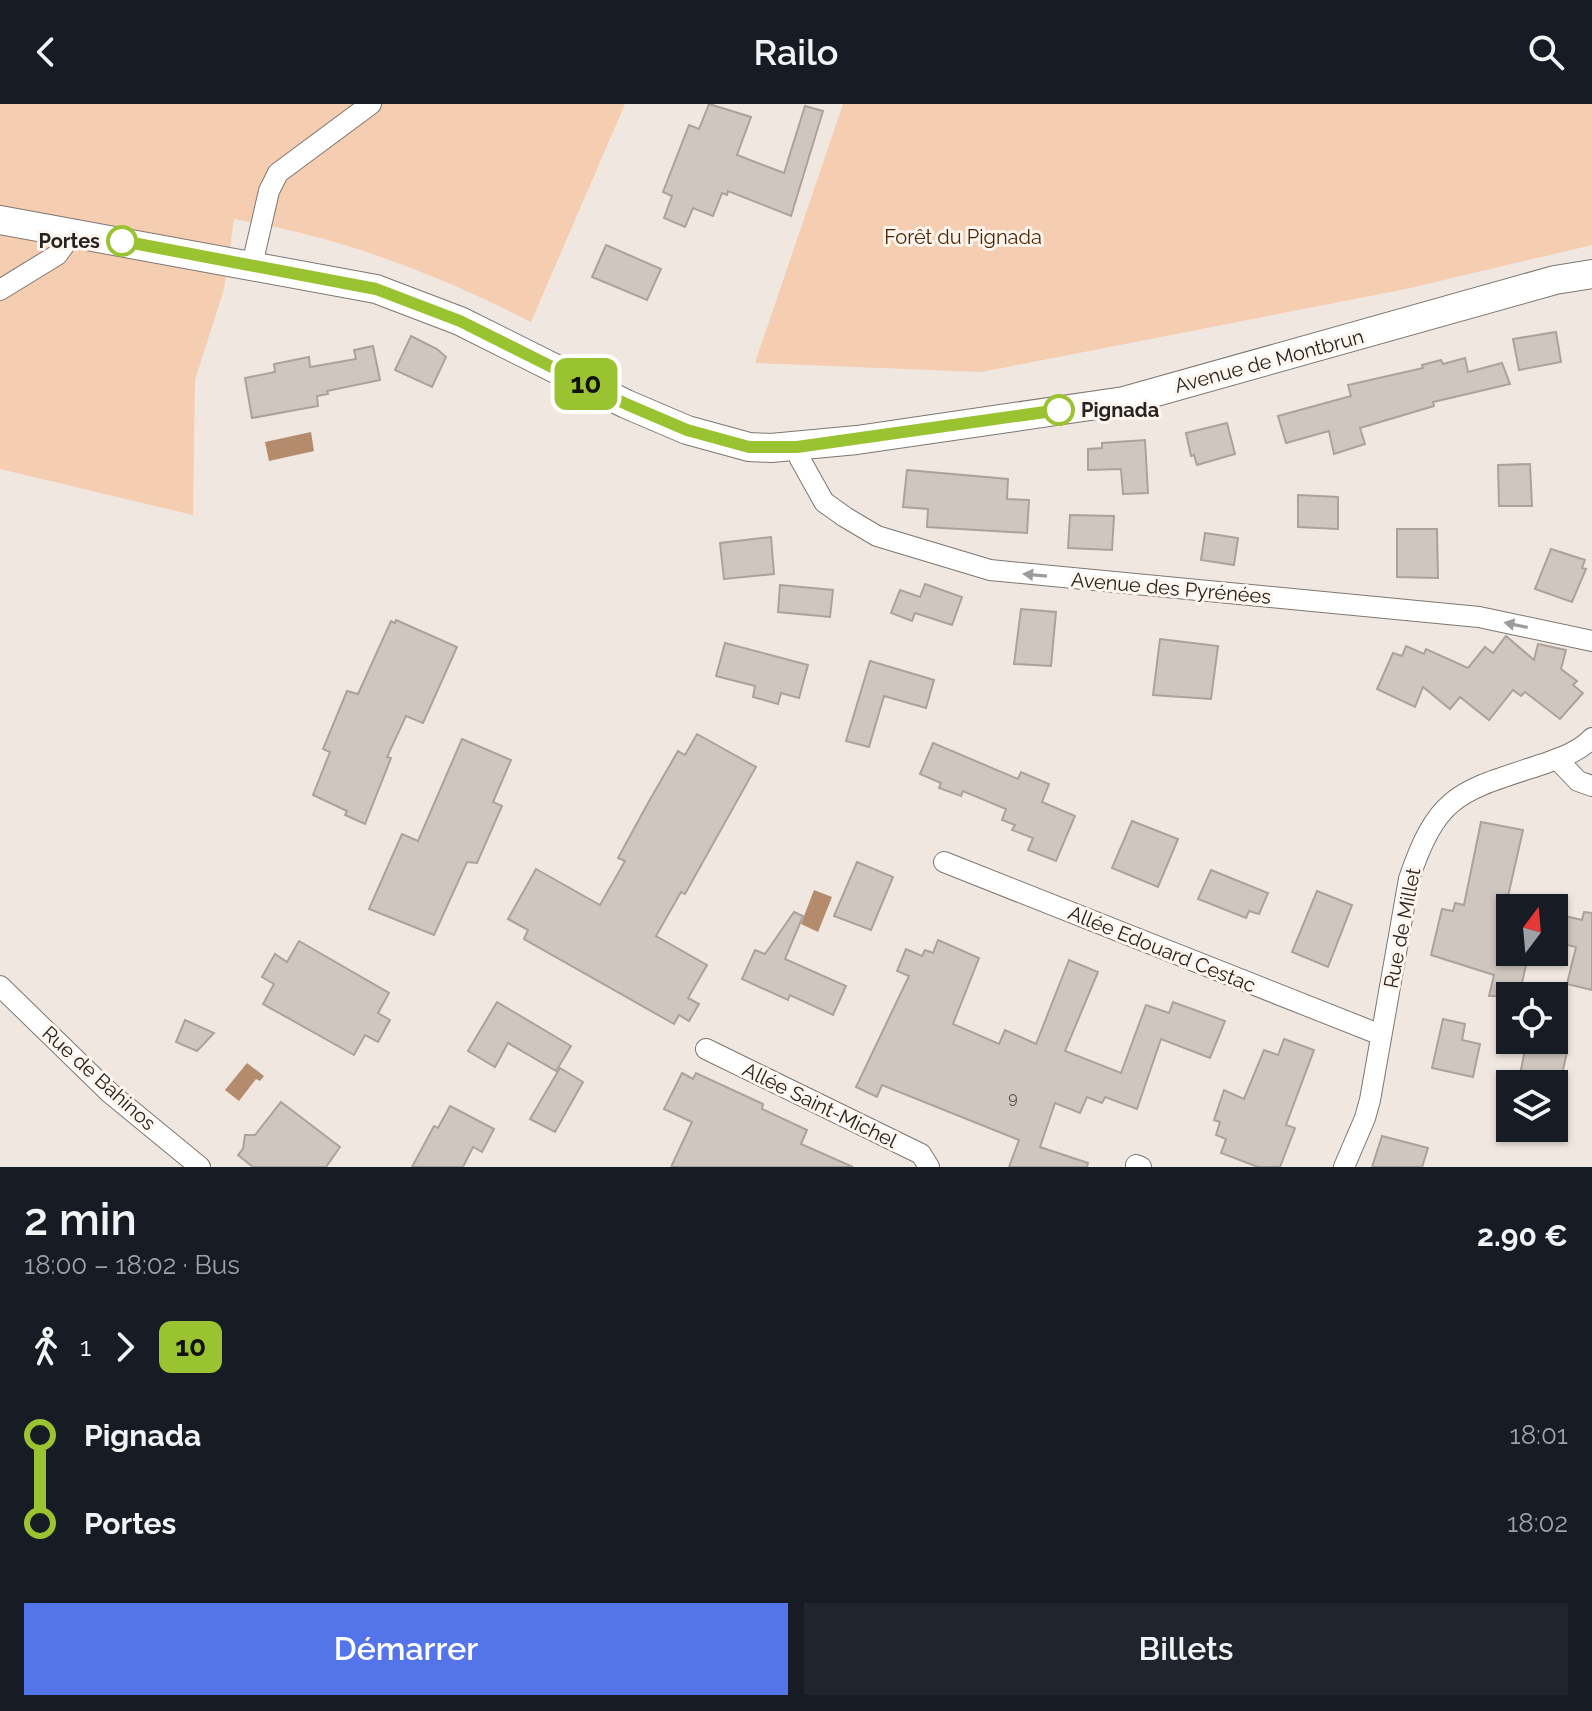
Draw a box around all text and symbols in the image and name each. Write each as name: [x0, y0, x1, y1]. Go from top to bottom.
icon: back: [24, 30, 68, 74]
icon: search: [1524, 30, 1568, 74]
text: Railo: [753, 31, 839, 73]
park label: Forêt du Pignada: [884, 225, 1042, 249]
marker: Portes: [107, 226, 137, 256]
place label: Portes: [38, 229, 100, 253]
street label: Avenue de Montbrun: [1172, 324, 1366, 398]
line badge: 10: [550, 358, 622, 410]
text: 10: [570, 367, 602, 400]
marker: Pignada: [1044, 395, 1074, 425]
place label: Pignada: [1081, 398, 1159, 422]
street label: Avenue des Pyrénées: [1070, 567, 1272, 609]
one-way arrow: [1022, 568, 1047, 581]
one-way arrow: [1503, 618, 1528, 631]
street label: Rue de Millet: [1379, 866, 1425, 990]
north arrow: [1496, 894, 1568, 966]
map controls: [1496, 894, 1568, 1142]
street label: Allée Edouard Cestac: [1065, 900, 1259, 998]
button: locate: [1496, 982, 1568, 1054]
street label: Rue de Bahinos: [37, 1021, 161, 1135]
street label: Allée Saint-Michel: [739, 1057, 902, 1153]
button: layers: [1496, 1070, 1568, 1142]
house number: 9: [1008, 1088, 1018, 1107]
text: 2 min: [24, 1194, 137, 1245]
text: 2.90 €: [1477, 1218, 1568, 1253]
text: 18:00 – 18:02 · Bus: [24, 1250, 240, 1280]
icon: walk: [24, 1325, 68, 1369]
icon: forward: [103, 1325, 147, 1369]
text: 10: [175, 1330, 206, 1363]
text: 1: [80, 1332, 91, 1362]
text: Pignada: [84, 1418, 201, 1453]
text: 18:01: [1510, 1420, 1568, 1450]
text: Portes: [84, 1506, 176, 1541]
text: 18:02: [1507, 1508, 1568, 1538]
button: Démarrer: [24, 1603, 788, 1695]
button: Billets: [804, 1603, 1568, 1695]

